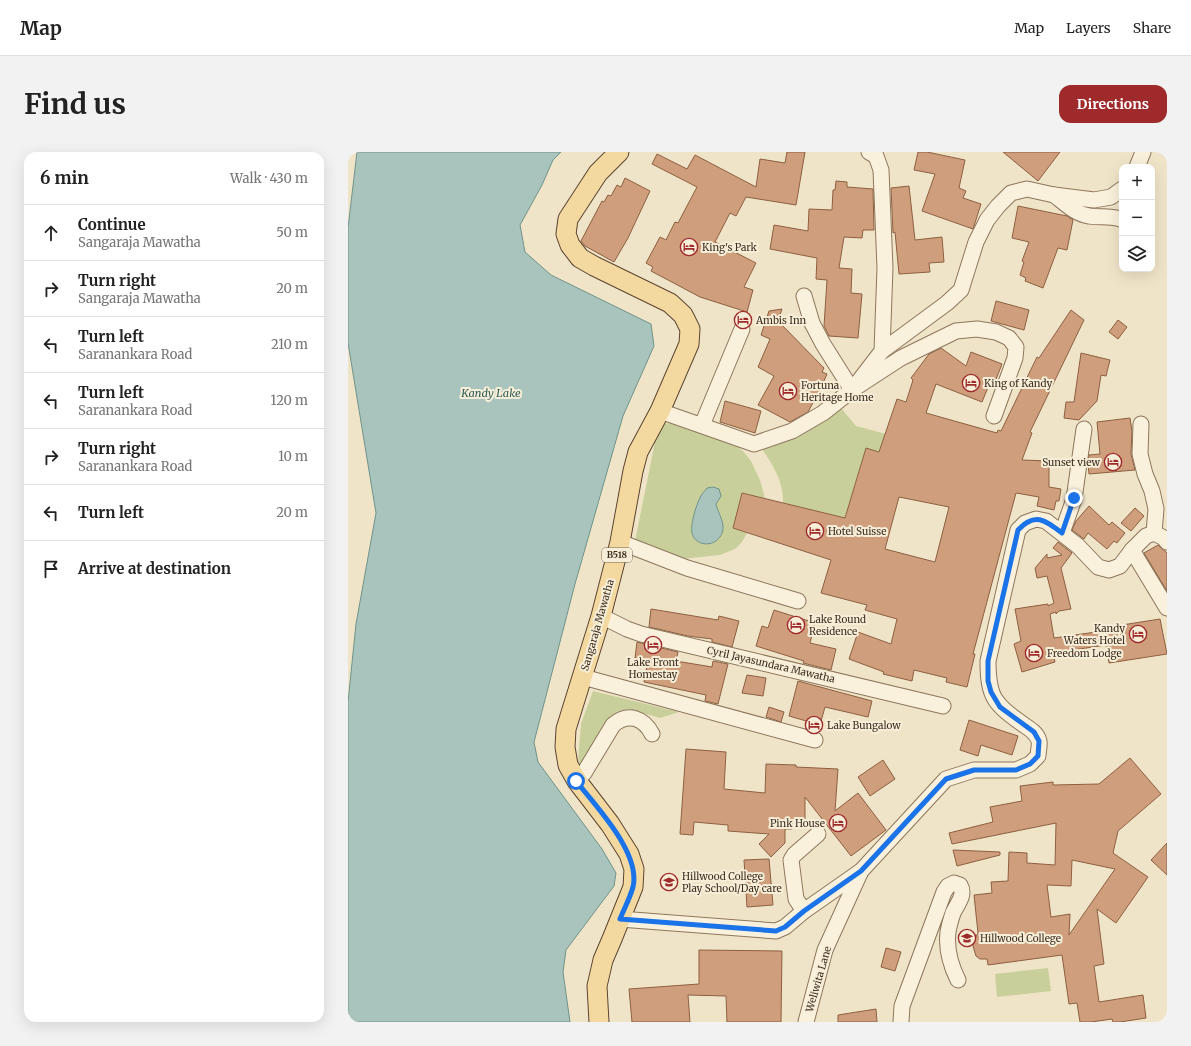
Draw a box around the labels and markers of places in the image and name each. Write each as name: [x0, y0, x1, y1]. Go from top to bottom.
hotel icon: King's Park: [679, 237, 699, 257]
place label: King's Park: [702, 241, 758, 254]
hotel icon: Ambis Inn: [733, 310, 753, 330]
place label: Ambis Inn: [755, 314, 807, 327]
hotel icon: King of Kandy: [961, 373, 981, 393]
place label: King of Kandy: [984, 377, 1052, 390]
place label: Fortuna Heritage Home: [801, 379, 873, 404]
hotel icon: Fortuna Heritage Home: [778, 381, 798, 401]
hotel icon: Sunset view: [1103, 452, 1123, 472]
place label: Sunset view: [1042, 456, 1101, 469]
hotel icon: Hotel Suisse: [805, 521, 825, 541]
place label: Hotel Suisse: [828, 525, 886, 538]
place label: Lake Round Residence: [809, 613, 866, 638]
hotel icon: Lake Round Residence: [786, 615, 806, 635]
place label: Kandy Waters Hotel: [1063, 622, 1125, 647]
hotel icon: Kandy Waters Hotel: [1128, 624, 1148, 644]
hotel icon: Lake Front Homestay: [643, 635, 663, 655]
hotel icon: Freedom Lodge: [1024, 643, 1044, 663]
place label: Freedom Lodge: [1047, 647, 1122, 660]
place label: Lake Front Homestay: [627, 656, 679, 681]
hotel icon: Lake Bungalow: [804, 715, 824, 735]
place label: Lake Bungalow: [827, 719, 901, 732]
hotel icon: Pink House: [828, 813, 848, 833]
place label: Pink House: [770, 817, 825, 830]
place label: Hillwood College Play School/Day care: [682, 870, 782, 895]
school or university icon: Hillwood College Play School/Day care: [659, 872, 679, 892]
school or university icon: Hillwood College: [957, 928, 977, 948]
place label: Hillwood College: [980, 932, 1061, 945]

